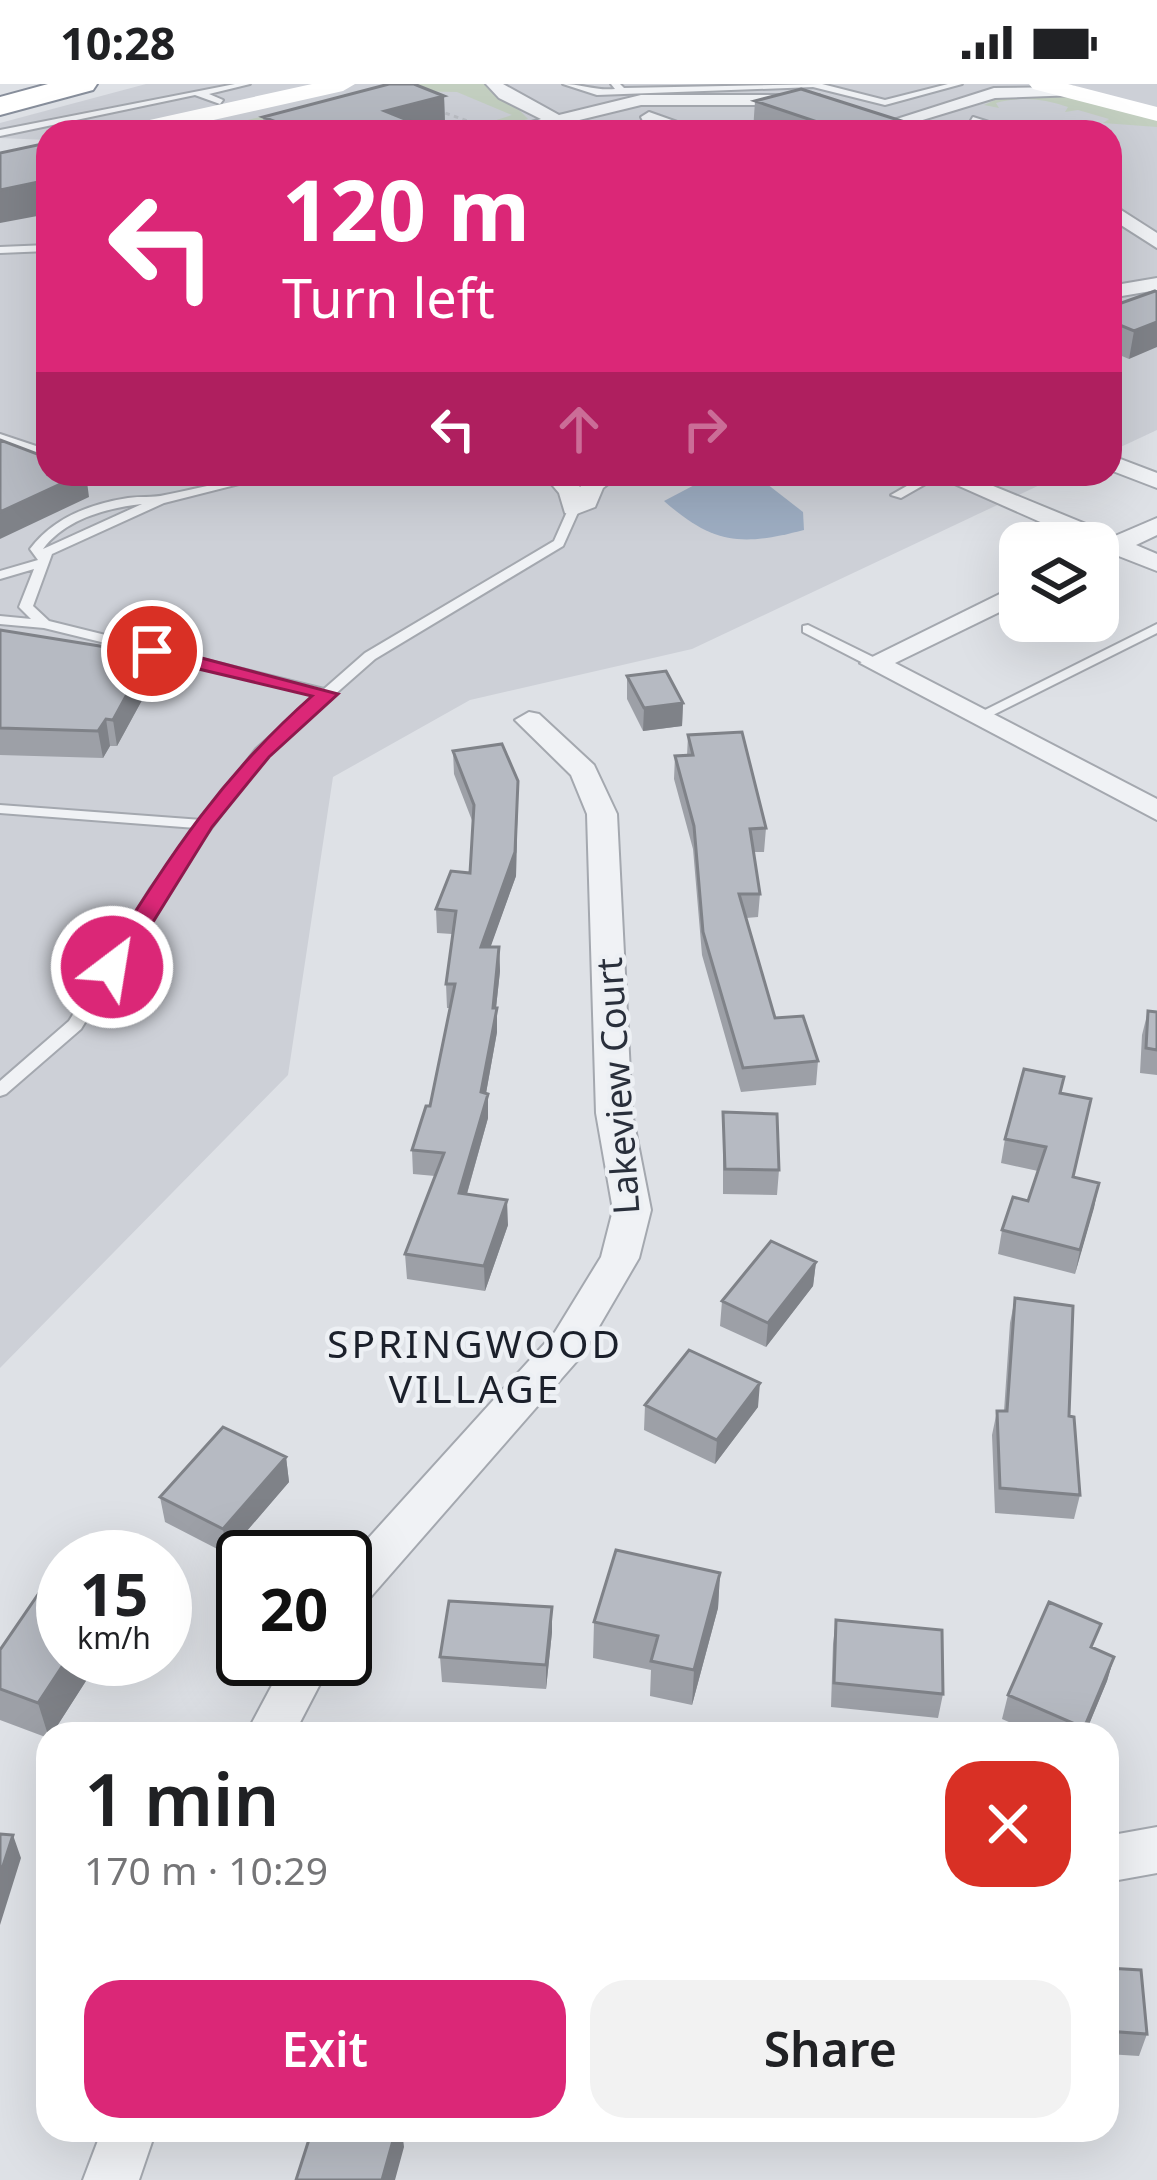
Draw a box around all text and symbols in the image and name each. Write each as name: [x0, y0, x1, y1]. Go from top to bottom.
text: 10:28: [60, 12, 176, 73]
text: 120 m: [282, 151, 530, 266]
icon: left: [84, 168, 240, 324]
text: Turn left: [282, 260, 495, 334]
icon: left: [420, 396, 486, 462]
icon: ahead: [546, 396, 612, 462]
icon: right: [672, 396, 738, 462]
map controls: [999, 522, 1119, 642]
button: layers: [999, 522, 1119, 642]
pin: [101, 600, 203, 702]
icon: arrive: [119, 618, 185, 684]
position arrow: [49, 904, 175, 1030]
street label: Lakeview Court: [584, 956, 650, 1216]
district label: SPRINGWOOD VILLAGE: [327, 1316, 623, 1414]
speed limit sign: 20: [216, 1530, 372, 1686]
text: 15: [80, 1552, 148, 1634]
text: km/h: [77, 1617, 151, 1658]
text: 1 min: [84, 1749, 279, 1847]
button: close: [945, 1761, 1071, 1887]
text: 170 m · 10:29: [84, 1843, 328, 1896]
button: Exit: [84, 1980, 566, 2118]
button: Share: [590, 1980, 1071, 2118]

